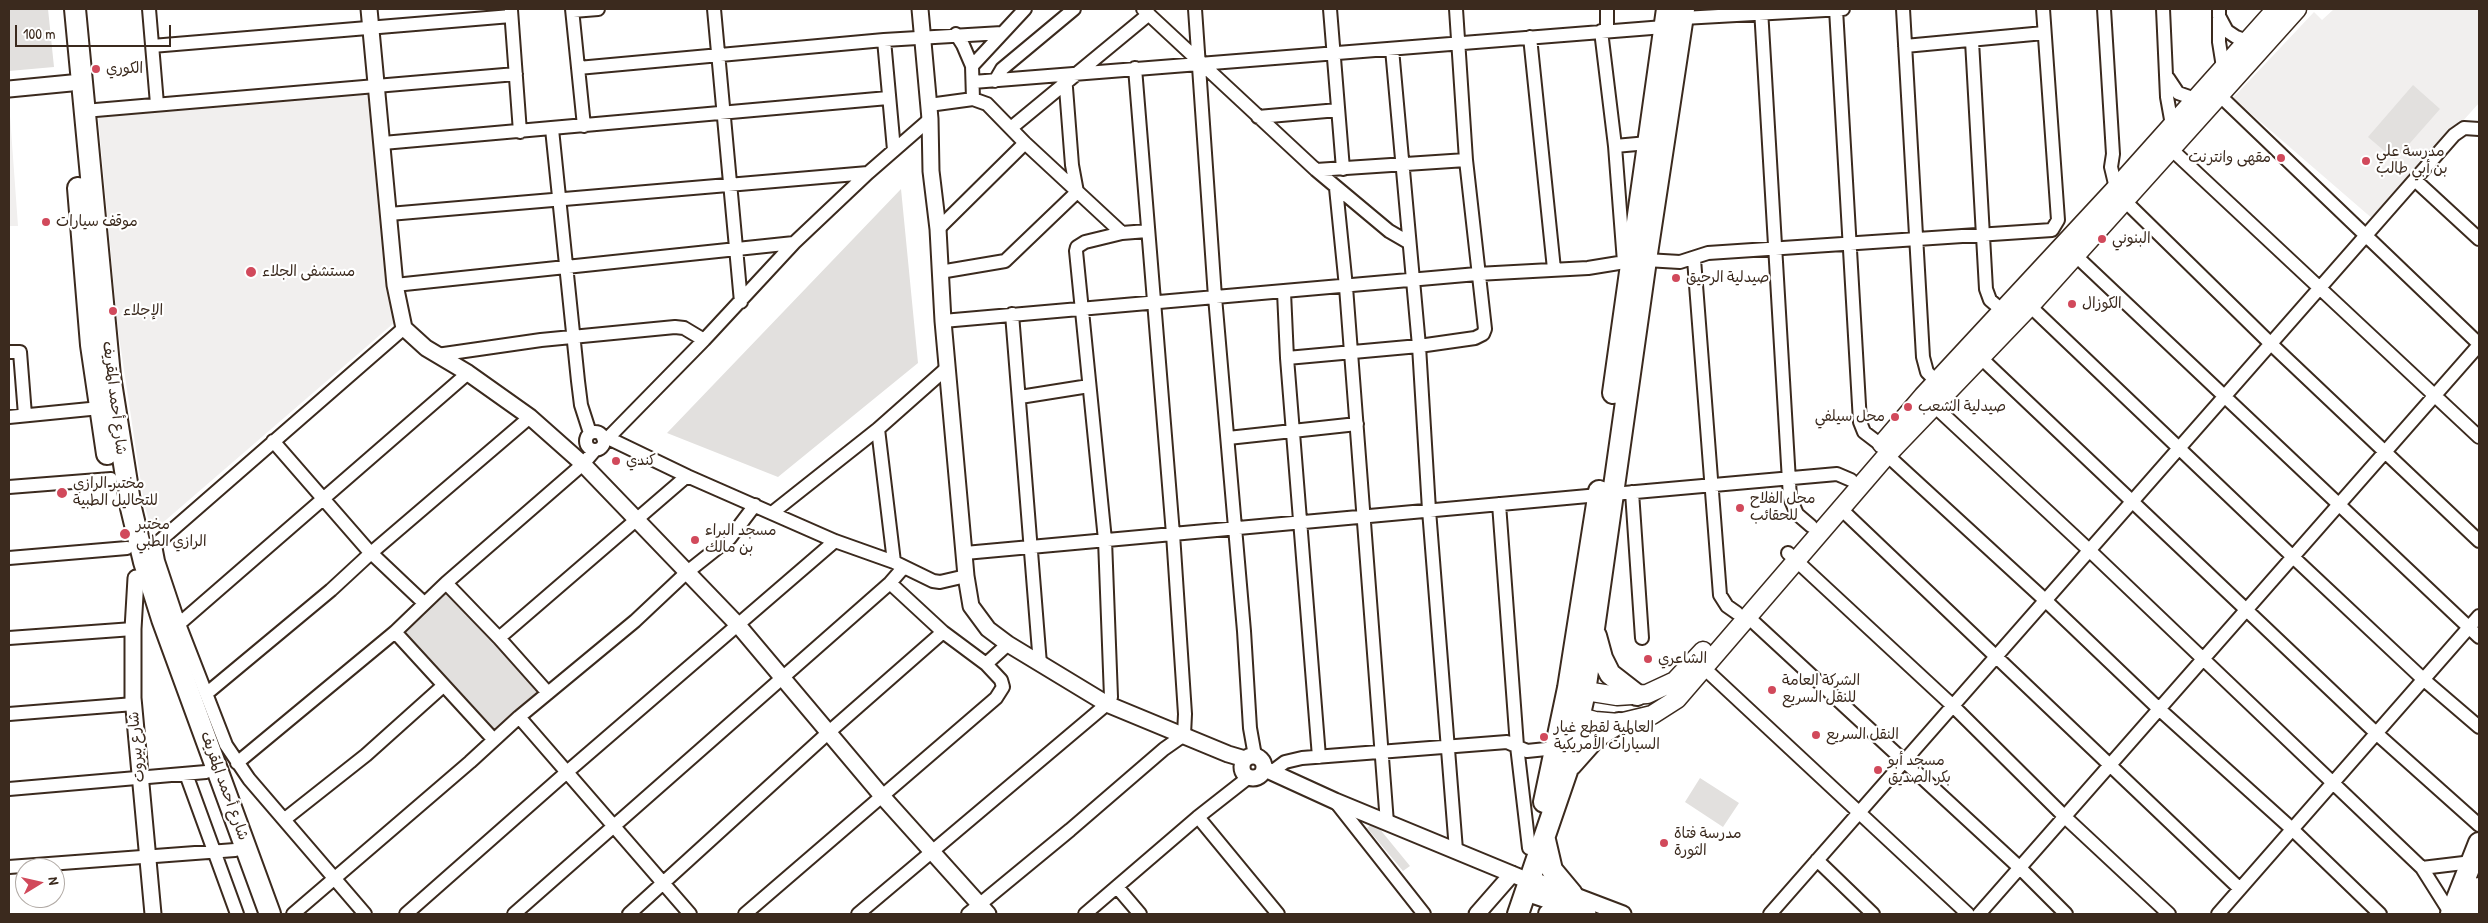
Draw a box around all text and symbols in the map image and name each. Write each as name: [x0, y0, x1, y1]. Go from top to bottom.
scale bar: [18, 15, 174, 47]
text: 100 m: [23, 23, 56, 44]
place label: الكوري: [106, 60, 143, 78]
marker: الكوري: [90, 63, 102, 75]
place label: مدرسة علي بن أبي طالب: [2376, 143, 2448, 178]
place label: مقهى وانترنت: [2188, 149, 2271, 167]
marker: مقهى وانترنت: [2275, 152, 2287, 164]
marker: مدرسة علي بن أبي طالب: [2360, 155, 2372, 167]
place label: موقف سيارات: [56, 213, 138, 231]
marker: موقف سيارات: [40, 216, 52, 228]
place label: البنوني: [2112, 230, 2151, 248]
marker: البنوني: [2096, 233, 2108, 245]
place label: مستشفى الجلاء: [262, 263, 355, 281]
marker: مستشفى الجلاء: [244, 265, 258, 279]
place label: صيدلية الرحيق: [1686, 269, 1769, 287]
marker: صيدلية الرحيق: [1670, 272, 1682, 284]
place label: الكوزال: [2082, 295, 2122, 313]
marker: الكوزال: [2066, 298, 2078, 310]
place label: الإجلاء: [123, 302, 163, 320]
marker: الإجلاء: [107, 305, 119, 317]
street label: شارع أحمد المقريف: [98, 340, 130, 456]
place label: صيدلية الشعب: [1918, 398, 2006, 416]
marker: صيدلية الشعب: [1902, 401, 1914, 413]
place label: محل سيلفي: [1815, 408, 1885, 426]
marker: محل سيلفي: [1889, 411, 1901, 423]
place label: كندي: [626, 452, 656, 470]
marker: كندي: [610, 455, 622, 467]
place label: مختبر الرازي للتحاليل الطبية: [73, 475, 158, 510]
marker: مختبر الرازي للتحاليل الطبية: [55, 486, 69, 500]
place label: محل الفلاح للحقائب: [1750, 490, 1815, 525]
marker: محل الفلاح للحقائب: [1734, 502, 1746, 514]
place label: مختبر الرازي الطبي: [136, 516, 207, 551]
place label: مسجد البراء بن مالك: [705, 522, 776, 557]
marker: مختبر الرازي الطبي: [118, 527, 132, 541]
marker: مسجد البراء بن مالك: [689, 534, 701, 546]
place label: الشاعري: [1658, 650, 1707, 668]
marker: الشاعري: [1642, 653, 1654, 665]
place label: الشركة العامة للنقل السريع: [1782, 672, 1860, 707]
marker: الشركة العامة للنقل السريع: [1766, 684, 1778, 696]
street label: شارع بيروت: [125, 711, 149, 783]
place label: العالمية لقطع غيار السيارات الأمريكية: [1554, 719, 1660, 754]
place label: النقل السريع: [1826, 726, 1899, 744]
street label: شارع أحمد المقريف: [196, 729, 252, 843]
marker: النقل السريع: [1810, 729, 1822, 741]
marker: العالمية لقطع غيار السيارات الأمريكية: [1538, 731, 1550, 743]
place label: مسجد أبو بكر الصديق: [1888, 752, 1951, 787]
marker: مسجد أبو بكر الصديق: [1872, 764, 1884, 776]
place label: مدرسة فتاة الثورة: [1674, 825, 1742, 860]
marker: مدرسة فتاة الثورة: [1658, 837, 1670, 849]
north arrow: [15, 858, 65, 908]
text: N: [44, 876, 64, 886]

